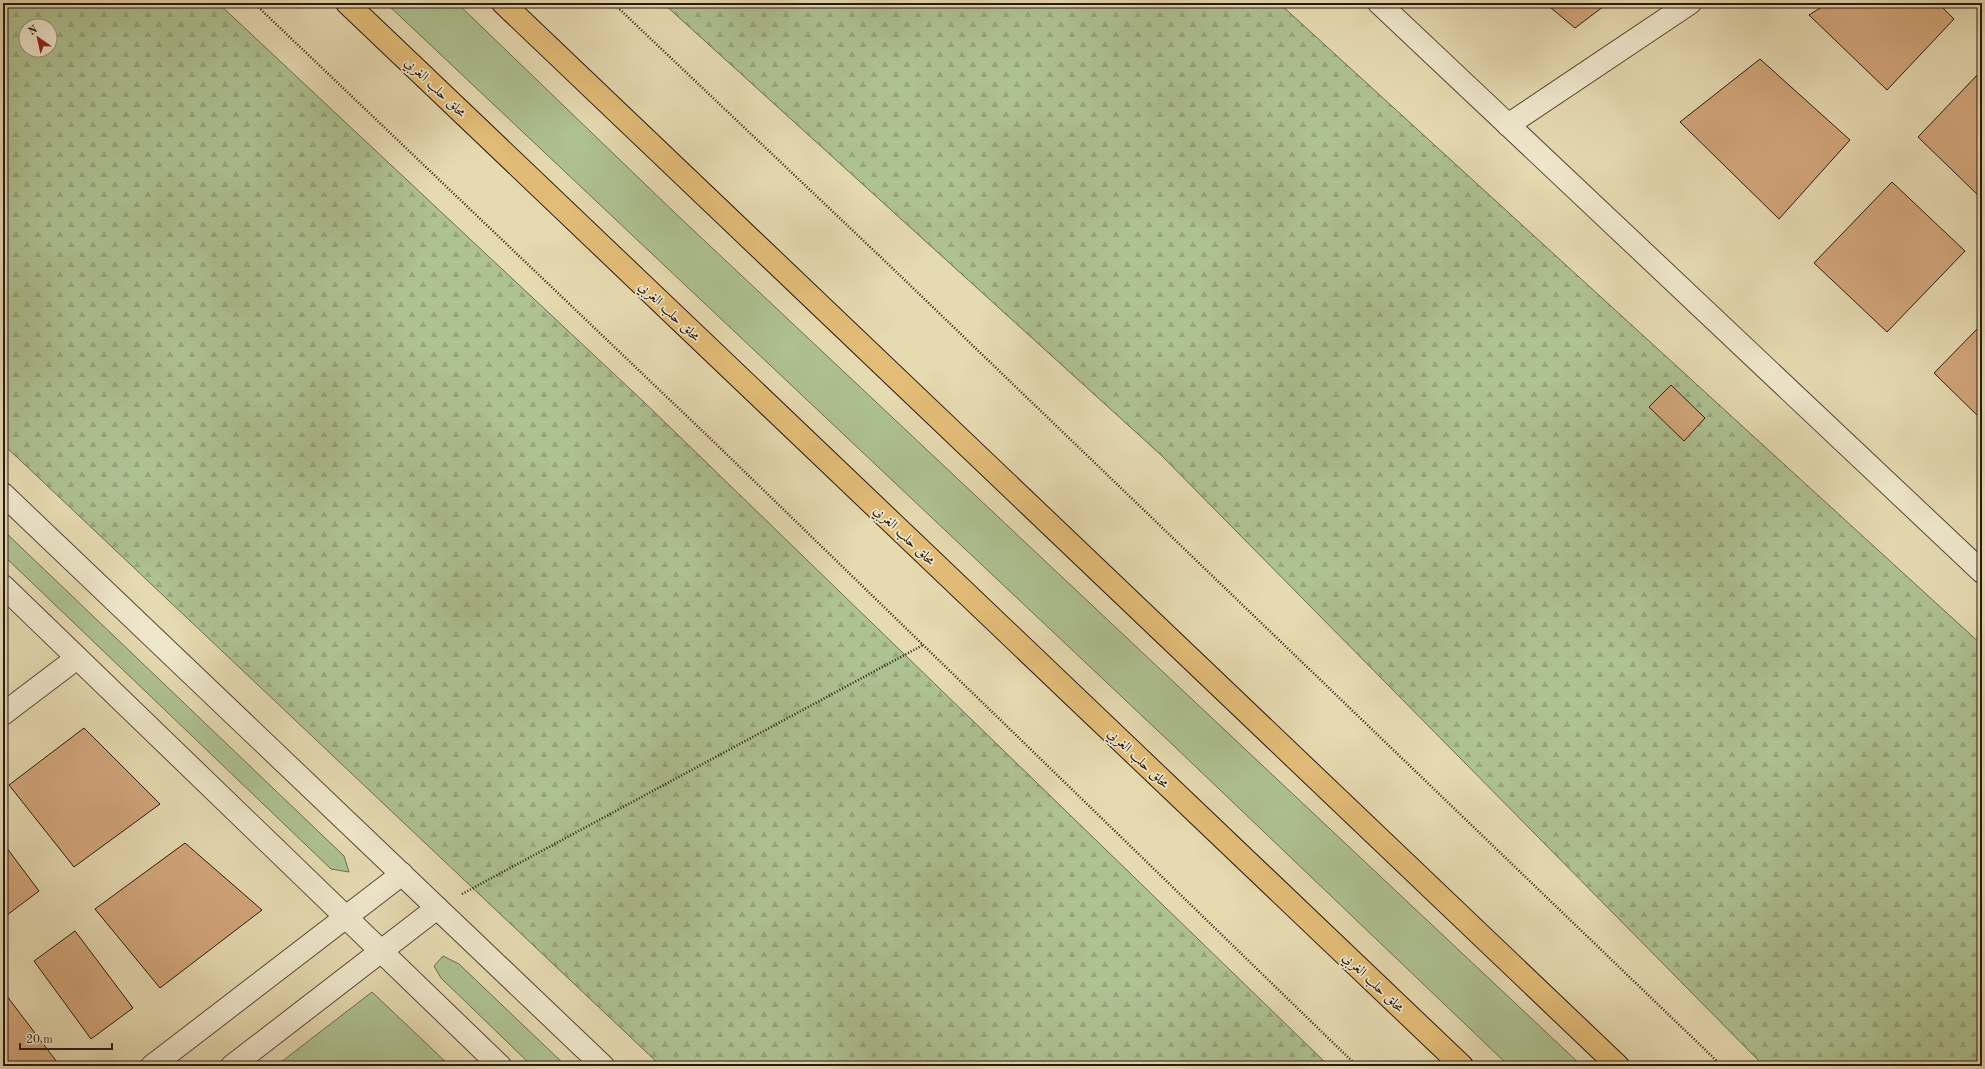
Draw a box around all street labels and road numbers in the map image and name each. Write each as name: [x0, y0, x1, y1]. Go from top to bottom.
street label: محلق حلب الغربي: [399, 55, 469, 123]
street label: محلق حلب الغربي: [633, 279, 703, 347]
street label: محلق حلب الغربي: [868, 503, 938, 571]
street label: محلق حلب الغربي: [1102, 726, 1172, 794]
street label: محلق حلب الغربي: [1337, 950, 1407, 1018]

